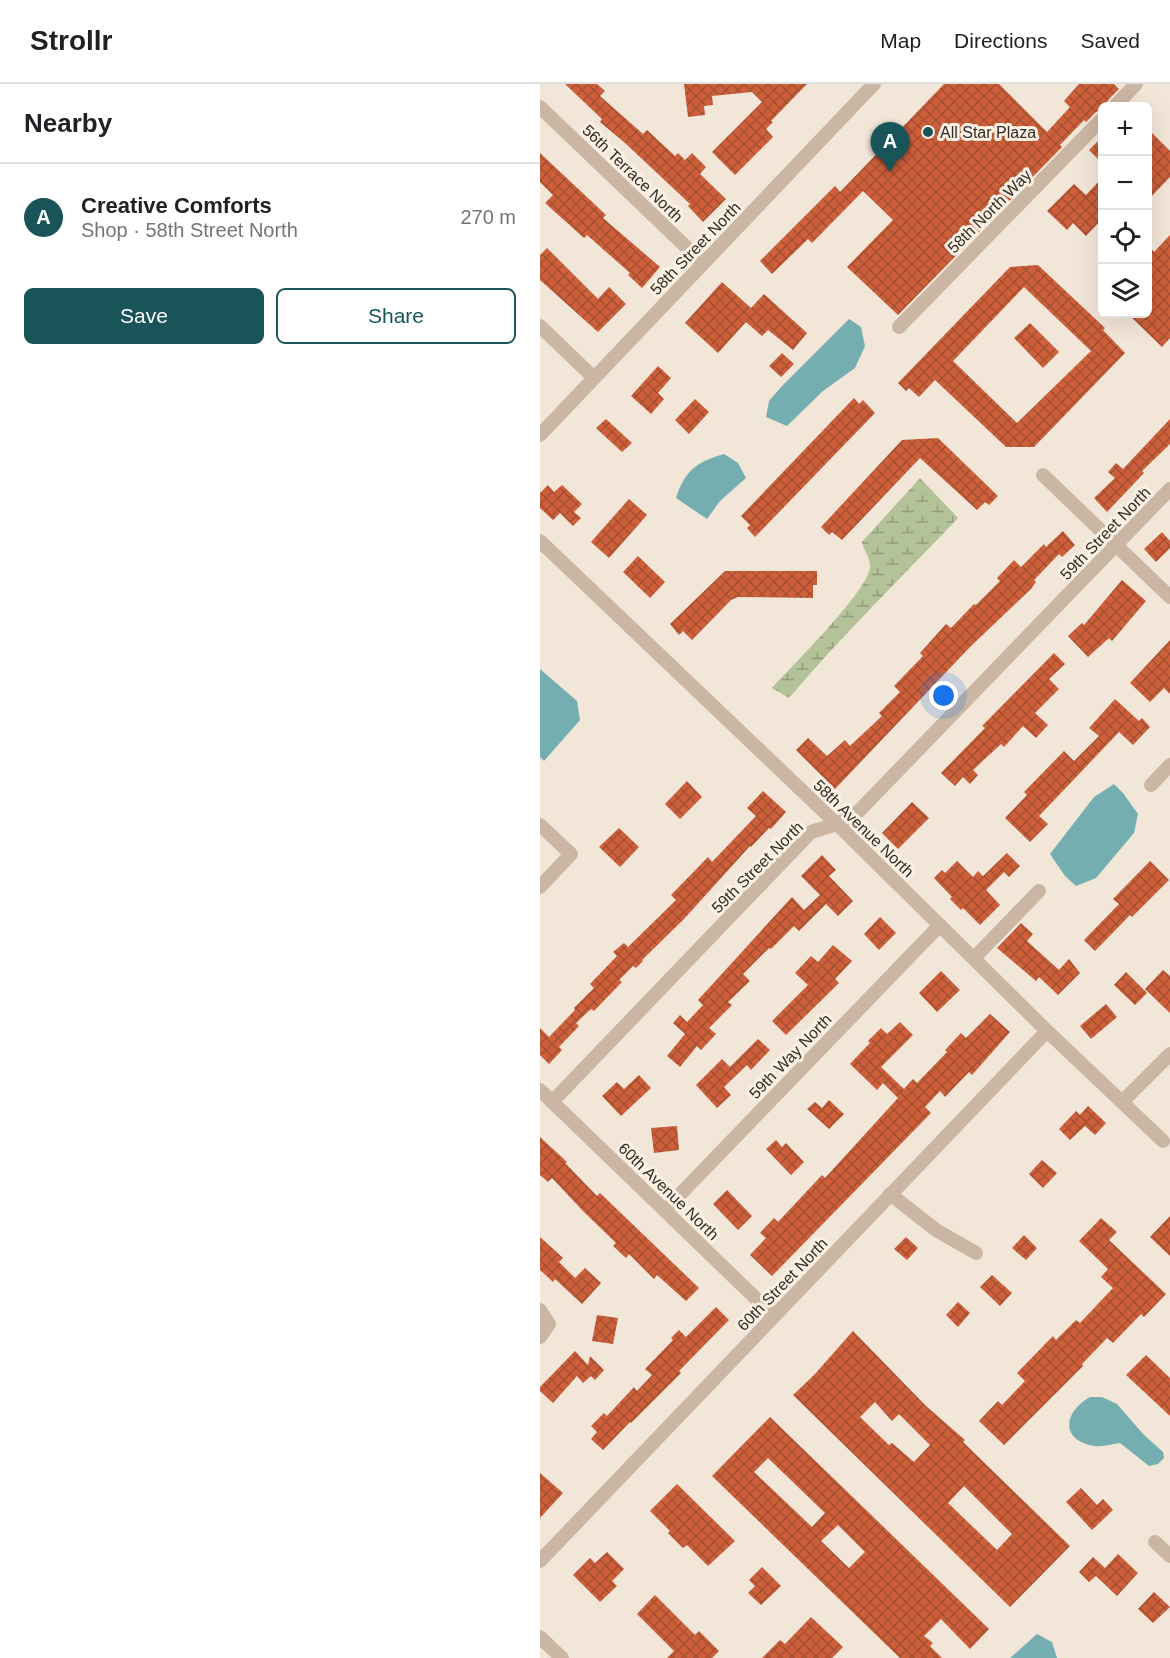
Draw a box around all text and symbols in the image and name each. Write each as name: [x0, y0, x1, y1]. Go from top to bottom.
text: Strollr: [30, 25, 112, 56]
text: Map: [880, 29, 921, 52]
text: Directions: [954, 29, 1047, 52]
text: Saved: [1080, 29, 1140, 52]
map controls: [1098, 102, 1152, 318]
button: +: [1098, 102, 1152, 156]
text: Nearby: [24, 108, 112, 138]
street label: 56th Terrace North: [579, 121, 686, 225]
pin: A: [870, 122, 910, 172]
place label: All Star Plaza: [940, 124, 1036, 141]
marker: All Star Plaza: [921, 125, 935, 139]
button: −: [1098, 156, 1152, 210]
street label: 58th North Way: [944, 166, 1034, 256]
text: Creative Comforts: [81, 193, 272, 218]
street label: 58th Street North: [647, 199, 744, 298]
text: A: [36, 206, 51, 228]
text: 270 m: [460, 206, 516, 228]
button: locate: [1098, 210, 1152, 264]
text: Shop · 58th Street North: [81, 219, 298, 241]
button: layers: [1098, 264, 1152, 318]
button: Save: [24, 288, 264, 344]
button: Share: [276, 288, 516, 344]
street label: 59th Street North: [1057, 484, 1154, 583]
your location: [929, 681, 958, 710]
street label: 58th Avenue North: [810, 776, 917, 880]
street label: 59th Street North: [708, 818, 806, 916]
street label: 59th Way North: [746, 1011, 835, 1102]
street label: 60th Avenue North: [615, 1139, 722, 1243]
street label: 60th Street North: [734, 1235, 831, 1334]

